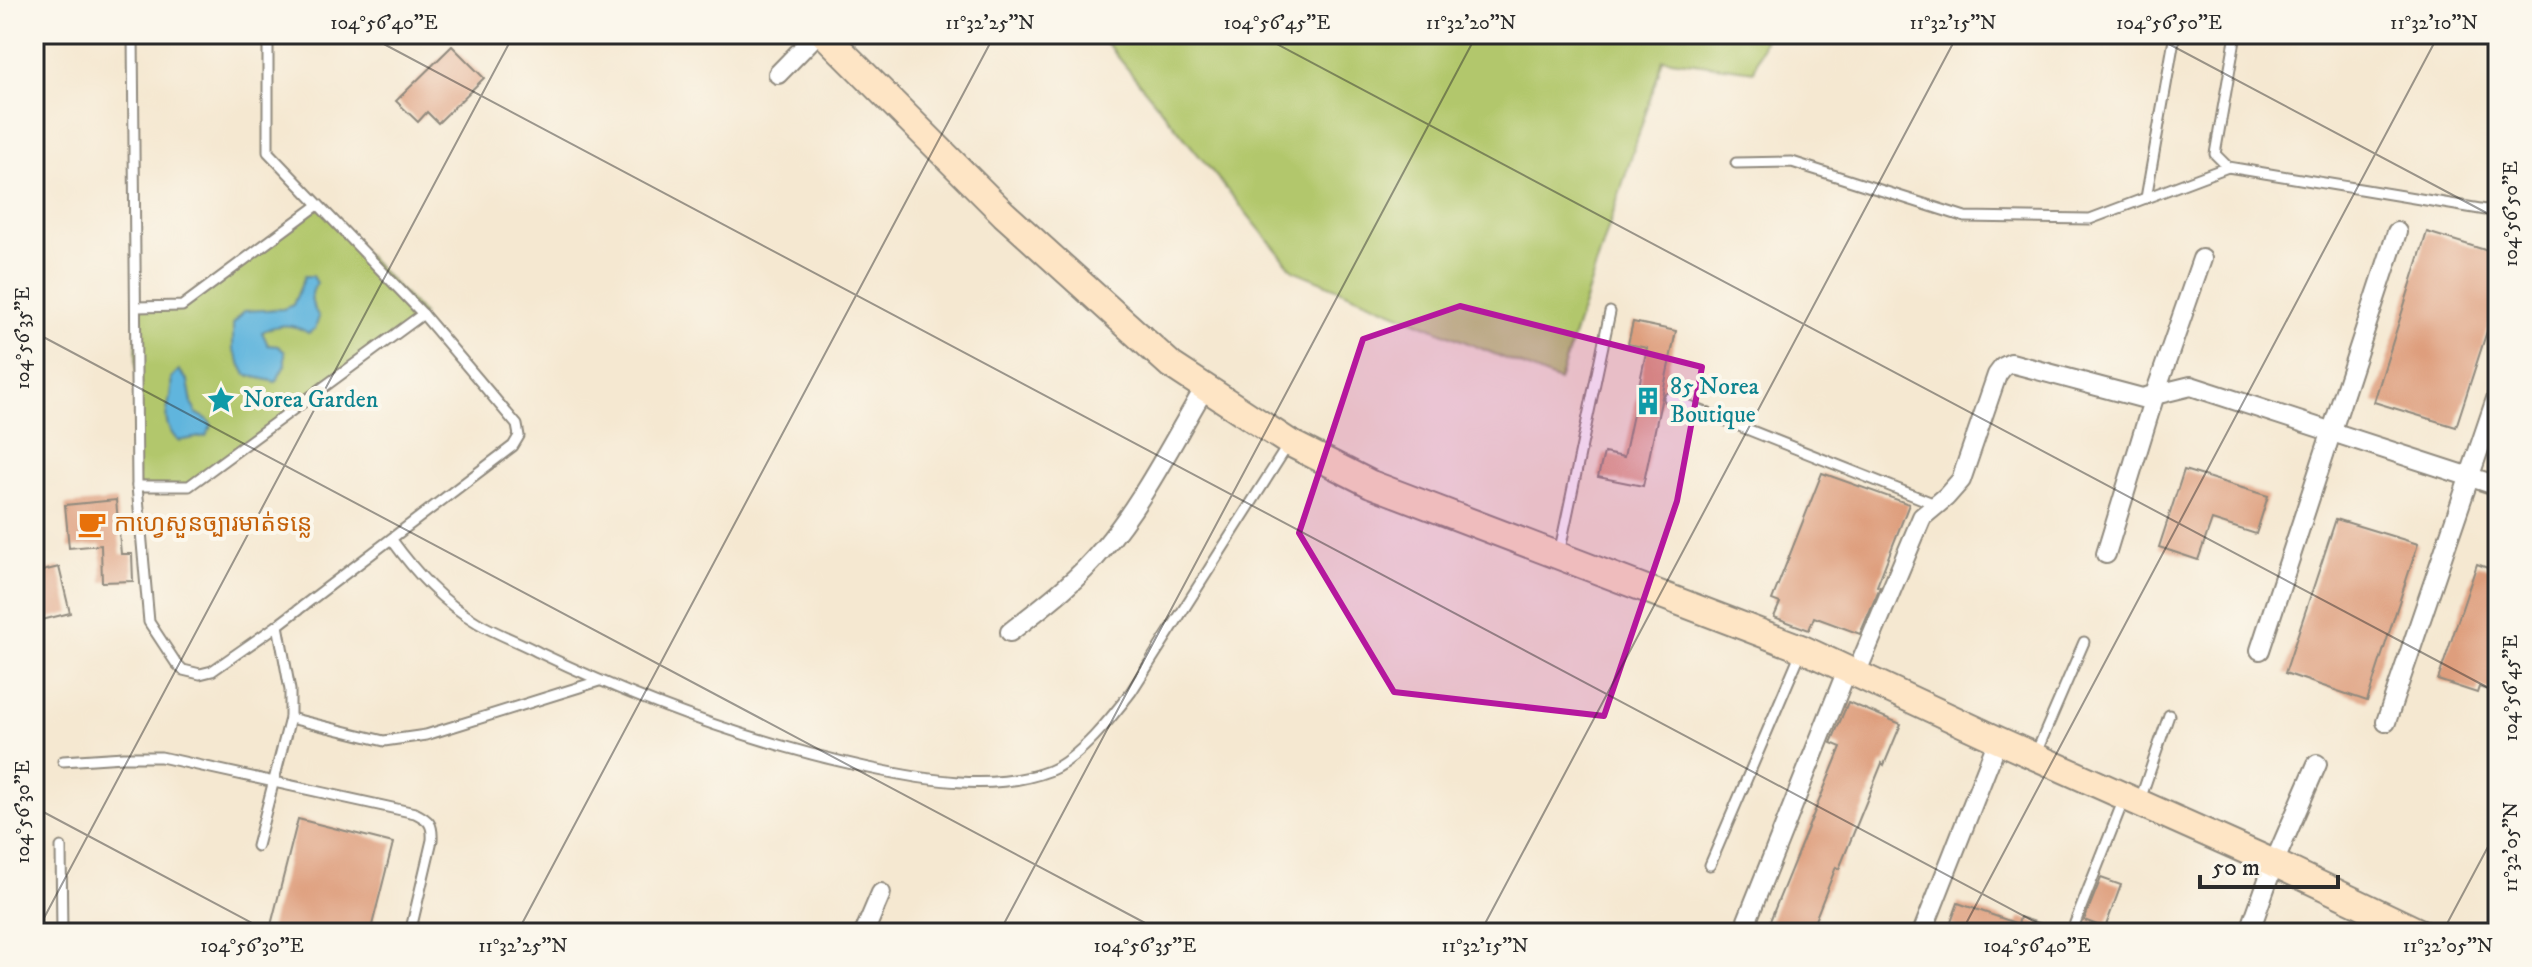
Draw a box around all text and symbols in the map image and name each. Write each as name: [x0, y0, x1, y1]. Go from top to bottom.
text: 104°56'40"E: [330, 11, 438, 36]
text: 11°32'25"N: [945, 11, 1035, 36]
text: 104°56'45"E: [1224, 11, 1330, 36]
text: 11°32'20"N: [1426, 11, 1516, 36]
text: 11°32'15"N: [1910, 11, 1997, 36]
text: 104°56'50"E: [2116, 11, 2222, 36]
text: 11°32'10"N: [2390, 11, 2478, 36]
text: 104°56'50"E: [2499, 161, 2524, 267]
text: 104°56'35"E: [11, 287, 36, 389]
place label: 85 Norea Boutique: [1670, 372, 1760, 430]
place icon: Norea Garden: [206, 385, 236, 415]
place label: Norea Garden: [243, 385, 379, 415]
building icon: 85 Norea Boutique: [1633, 386, 1663, 416]
cafe icon: កាហ្វេសួនច្បារមាត់ទន្លេ: [77, 509, 107, 539]
place label: កាហ្វេសួនច្បារមាត់ទន្លេ: [114, 509, 312, 539]
text: 104°56'45"E: [2499, 635, 2524, 741]
text: 104°56'30"E: [11, 760, 36, 864]
text: 11°32'05"N: [2499, 802, 2524, 892]
scale bar: [2200, 839, 2338, 889]
text: 50 m: [2212, 853, 2260, 883]
text: 104°56'30"E: [200, 934, 304, 959]
text: 11°32'25"N: [478, 934, 568, 959]
text: 104°56'35"E: [1094, 934, 1196, 959]
text: 11°32'15"N: [1442, 934, 1529, 959]
text: 104°56'40"E: [1983, 934, 2091, 959]
text: 11°32'05"N: [2403, 934, 2493, 959]

